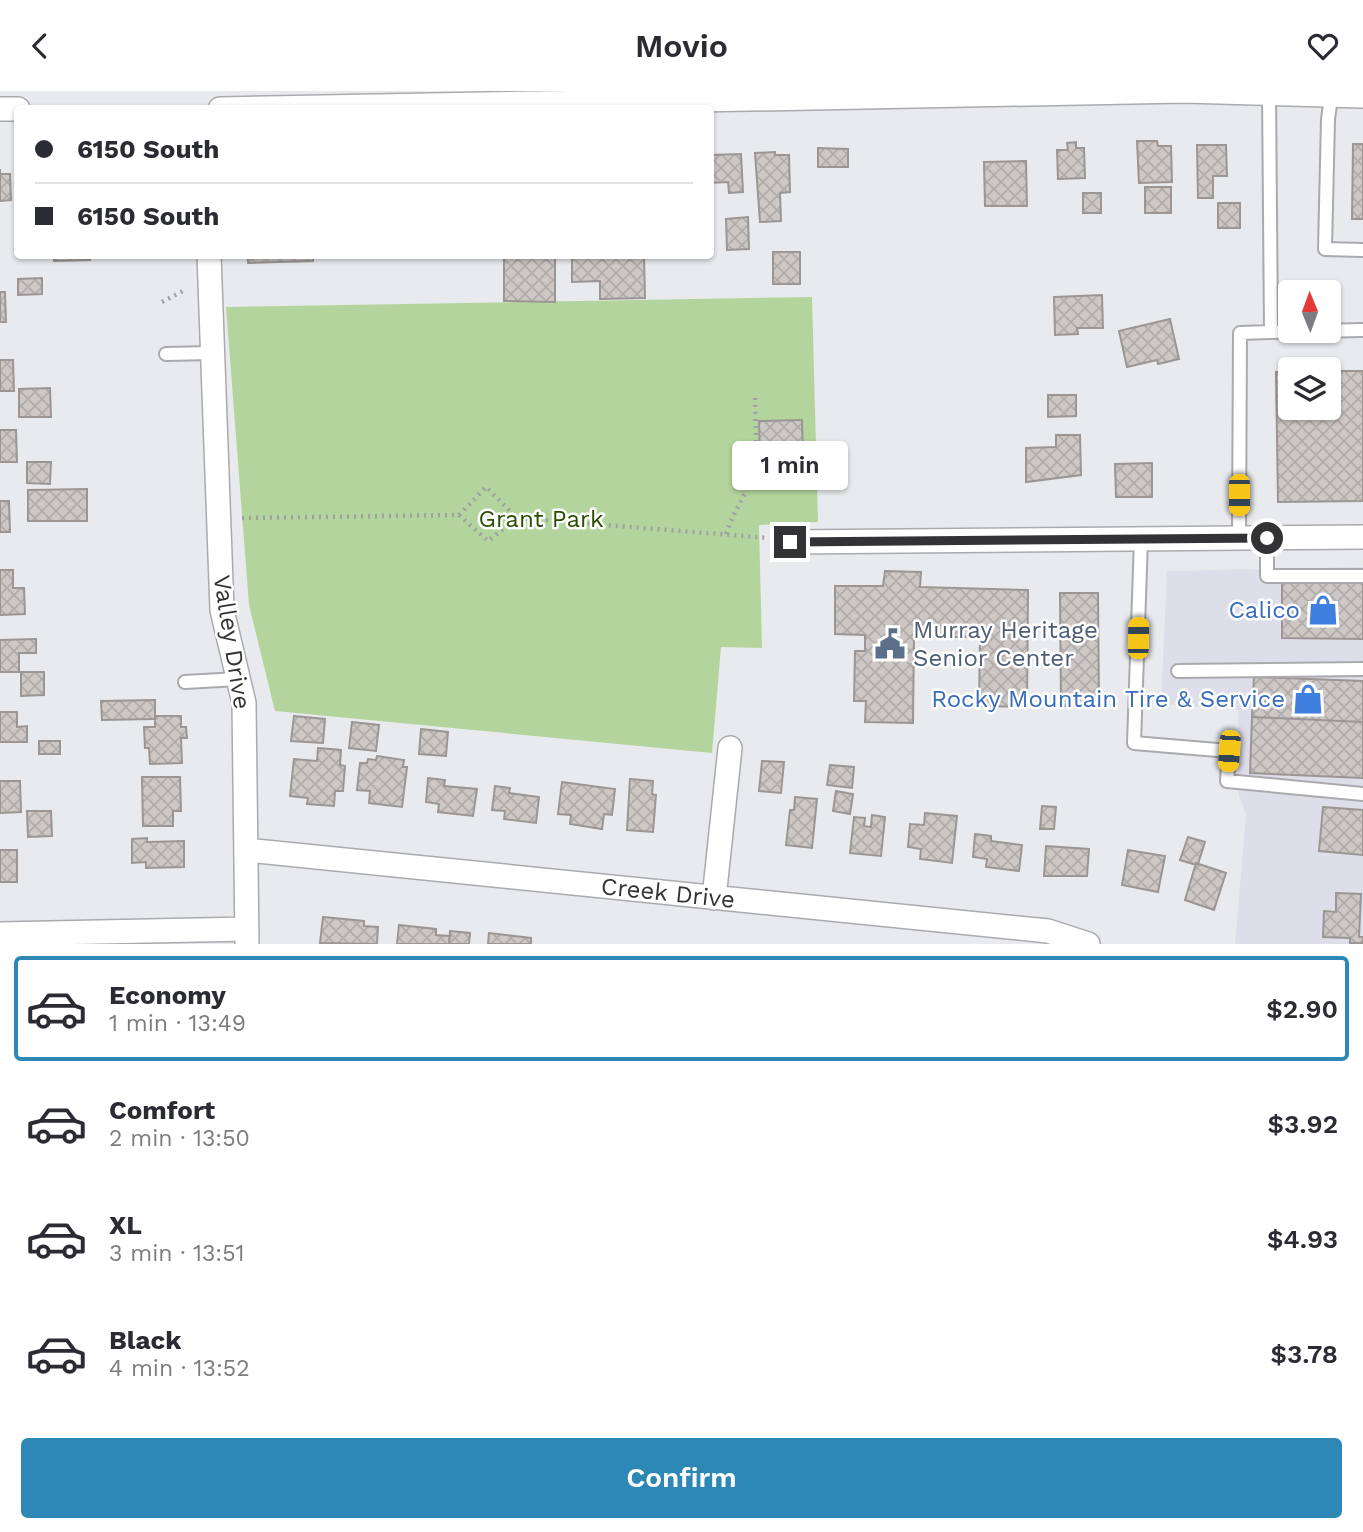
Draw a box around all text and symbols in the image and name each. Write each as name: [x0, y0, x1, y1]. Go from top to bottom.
icon: back: [21, 27, 59, 65]
text: Movio: [635, 27, 728, 65]
icon: heart: [1304, 27, 1342, 65]
text: 6150 South: [77, 134, 219, 164]
text: 6150 South: [77, 201, 219, 231]
north arrow: [1278, 280, 1340, 343]
map controls: [1278, 280, 1341, 420]
button: layers: [1278, 357, 1341, 420]
callout: 1 min: [732, 441, 848, 489]
text: 1 min: [760, 452, 820, 479]
car: [1229, 474, 1250, 516]
park label: Grant Park: [479, 505, 604, 533]
route start: [1251, 522, 1283, 554]
route end: [774, 526, 806, 558]
street label: Valley Drive: [208, 573, 256, 711]
shop icon: Calico: [1306, 593, 1340, 627]
place label: Calico: [1228, 596, 1300, 624]
place label: Murray Heritage Senior Center: [913, 616, 1098, 672]
car: [1128, 617, 1149, 659]
public building icon: Murray Heritage Senior Center: [873, 627, 907, 661]
shop icon: Rocky Mountain Tire & Service: [1291, 682, 1325, 716]
place label: Rocky Mountain Tire & Service: [931, 685, 1285, 713]
car: [1218, 729, 1241, 773]
street label: Creek Drive: [600, 872, 736, 914]
icon: car: [25, 977, 88, 1040]
text: Economy: [109, 980, 226, 1010]
text: $2.90: [1266, 994, 1338, 1024]
text: 1 min · 13:49: [109, 1010, 246, 1037]
icon: car: [25, 1092, 88, 1155]
text: Comfort: [109, 1095, 215, 1125]
text: $3.92: [1267, 1109, 1338, 1139]
text: 2 min · 13:50: [109, 1125, 250, 1152]
icon: car: [25, 1207, 88, 1270]
text: XL: [109, 1210, 142, 1240]
text: $4.93: [1267, 1224, 1338, 1254]
text: 3 min · 13:51: [109, 1240, 245, 1267]
icon: car: [25, 1322, 88, 1385]
text: Black: [109, 1325, 181, 1355]
text: $3.78: [1271, 1339, 1338, 1369]
text: 4 min · 13:52: [109, 1355, 250, 1382]
button: Confirm: [21, 1438, 1342, 1518]

